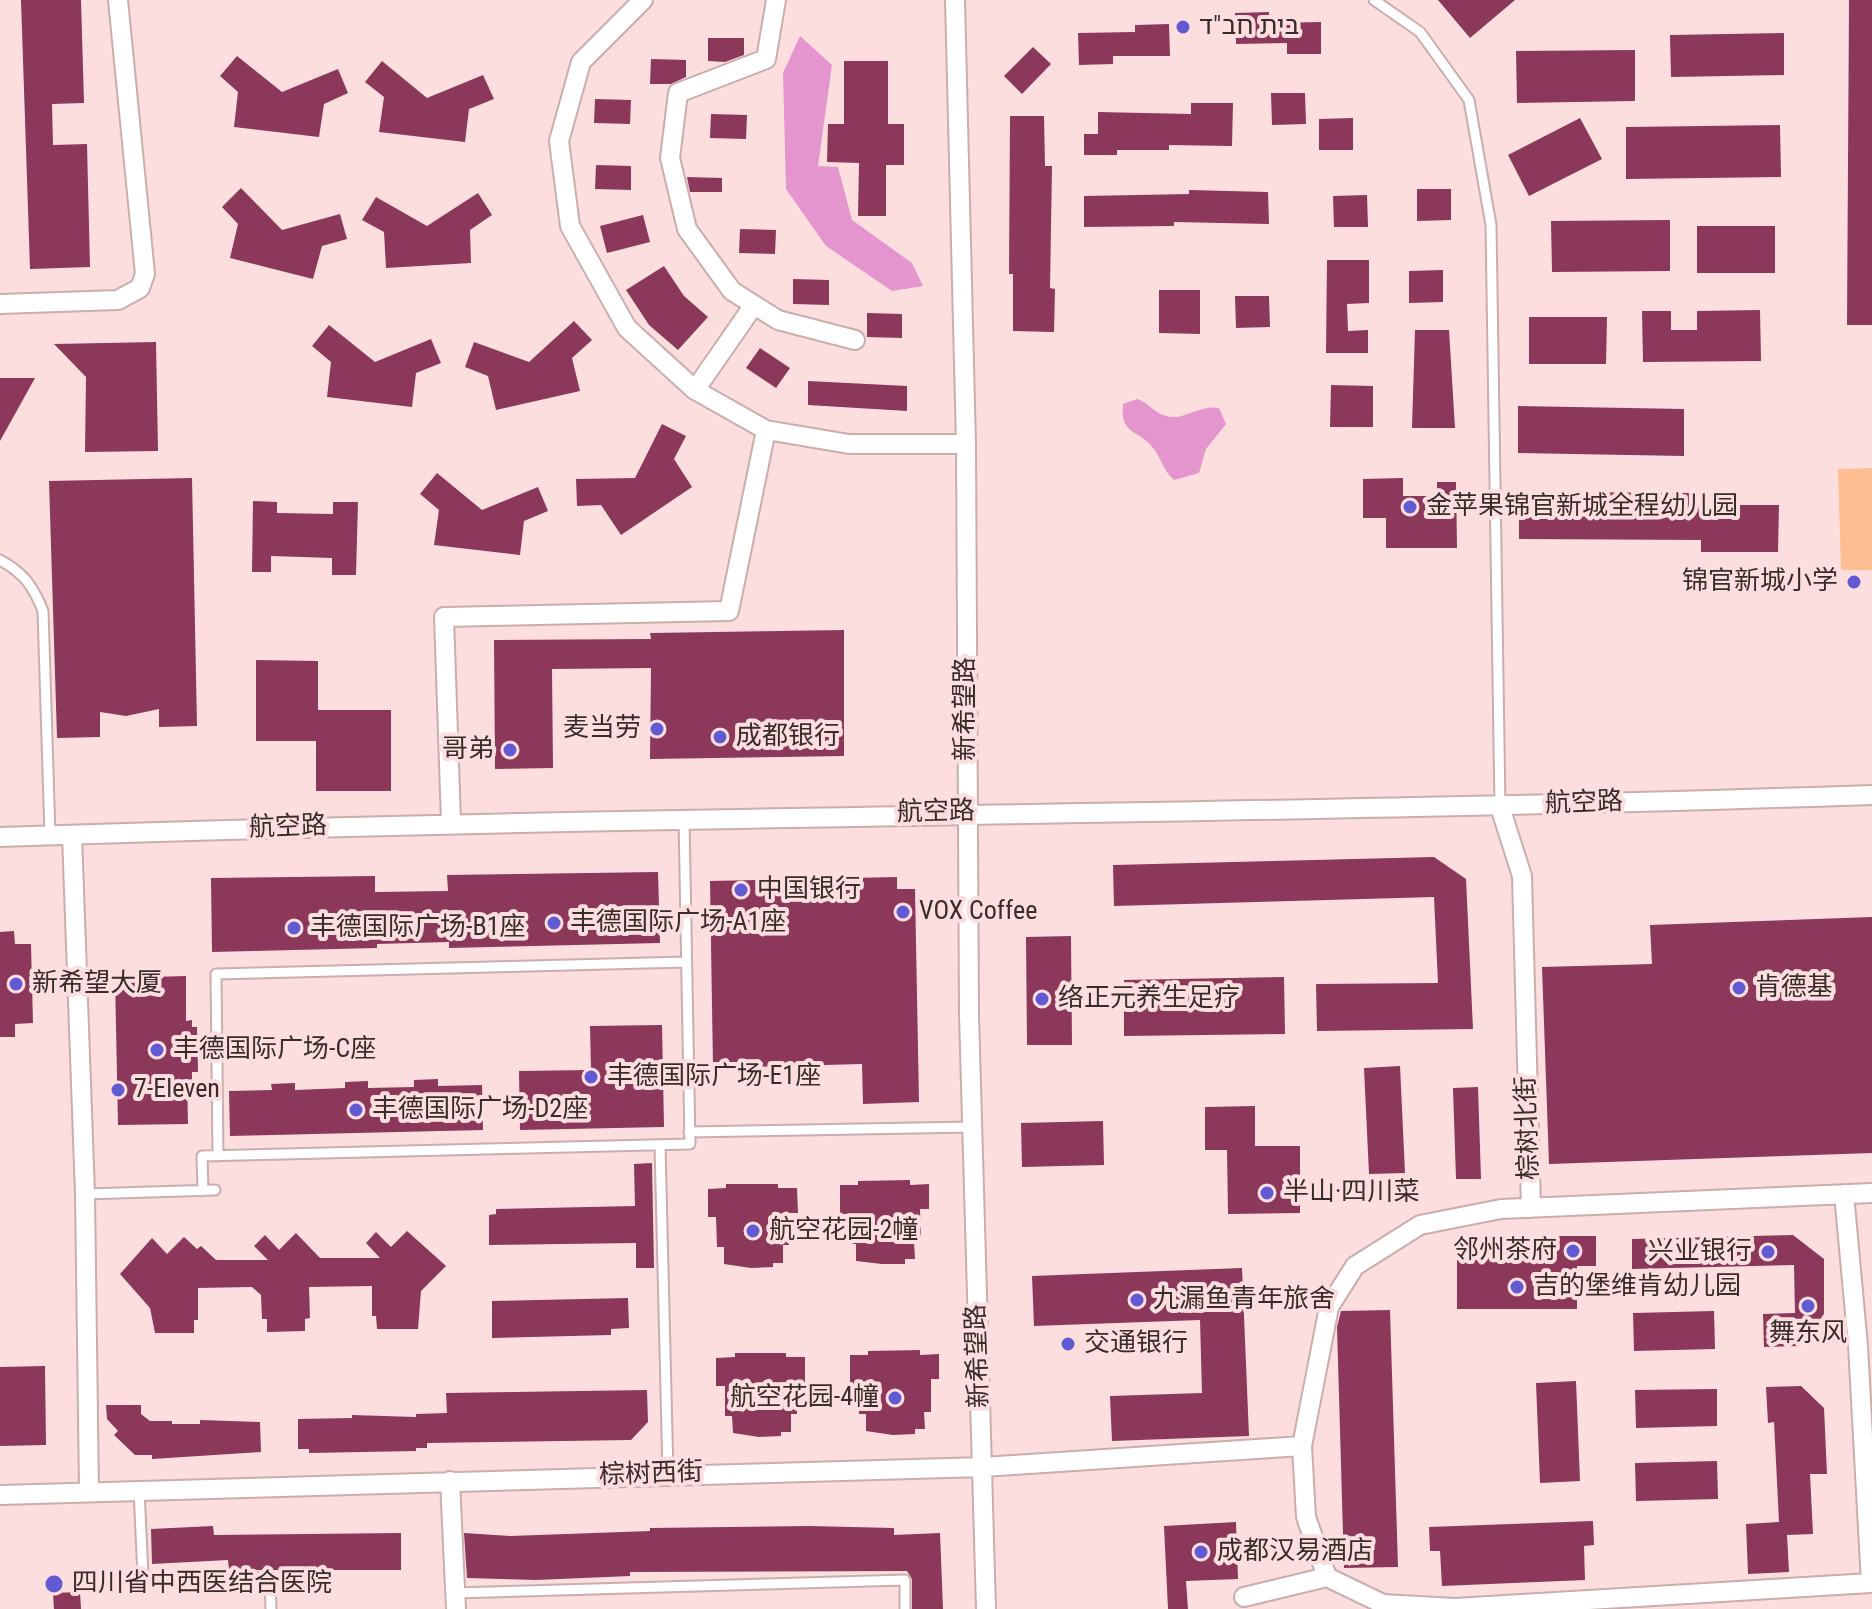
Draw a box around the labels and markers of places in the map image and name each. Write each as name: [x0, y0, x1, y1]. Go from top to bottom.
place label: בית חב"ד: [1199, 11, 1299, 43]
marker: בית חב"ד: [1174, 18, 1192, 36]
place label: 金苹果锦官新城全程幼儿园: [1426, 491, 1738, 523]
marker: 金苹果锦官新城全程幼儿园: [1401, 498, 1419, 516]
place label: 锦官新城小学: [1682, 566, 1838, 598]
marker: 锦官新城小学: [1845, 573, 1863, 591]
place label: 麦当劳: [563, 713, 641, 745]
marker: 麦当劳: [648, 720, 666, 738]
place label: 成都银行: [736, 721, 840, 753]
marker: 成都银行: [711, 728, 729, 746]
place label: 哥弟: [442, 734, 494, 766]
marker: 哥弟: [501, 741, 519, 759]
place label: 中国银行: [757, 874, 861, 906]
marker: 中国银行: [732, 881, 750, 899]
place label: VOX Coffee: [919, 896, 1037, 928]
marker: VOX Coffee: [894, 903, 912, 921]
place label: 丰德国际广场-A1座: [570, 907, 786, 939]
place label: 丰德国际广场-B1座: [310, 912, 525, 944]
marker: 丰德国际广场-A1座: [545, 914, 563, 932]
marker: 丰德国际广场-B1座: [285, 919, 303, 937]
place label: 新希望大厦: [32, 968, 162, 1000]
place label: 肯德基: [1755, 972, 1833, 1004]
marker: 新希望大厦: [7, 975, 25, 993]
marker: 肯德基: [1730, 979, 1748, 997]
place label: 络正元养生足疗: [1058, 983, 1240, 1015]
marker: 络正元养生足疗: [1033, 990, 1051, 1008]
place label: 丰德国际广场-C座: [173, 1034, 376, 1066]
marker: 丰德国际广场-C座: [148, 1041, 166, 1059]
place label: 丰德国际广场-E1座: [607, 1061, 821, 1093]
marker: 丰德国际广场-E1座: [582, 1068, 600, 1086]
place label: 7-Eleven: [134, 1074, 220, 1106]
marker: 7-Eleven: [109, 1081, 127, 1099]
place label: 丰德国际广场-D2座: [372, 1094, 588, 1126]
marker: 丰德国际广场-D2座: [347, 1101, 365, 1119]
place label: 半山·四川菜: [1283, 1177, 1419, 1209]
marker: 半山·四川菜: [1258, 1184, 1276, 1202]
place label: 航空花园-2幢: [769, 1215, 918, 1247]
marker: 航空花园-2幢: [744, 1222, 762, 1240]
place label: 邻州茶府: [1453, 1235, 1557, 1267]
place label: 兴业银行: [1648, 1236, 1752, 1268]
marker: 邻州茶府: [1564, 1242, 1582, 1260]
marker: 兴业银行: [1759, 1243, 1777, 1261]
place label: 吉的堡维肯幼儿园: [1533, 1271, 1741, 1303]
marker: 吉的堡维肯幼儿园: [1508, 1278, 1526, 1296]
place label: 九漏鱼青年旅舍: [1153, 1284, 1335, 1316]
marker: 九漏鱼青年旅舍: [1128, 1291, 1146, 1309]
marker: 舞东风: [1799, 1297, 1817, 1315]
place label: 舞东风: [1769, 1318, 1847, 1350]
place label: 交通银行: [1084, 1328, 1188, 1360]
marker: 交通银行: [1059, 1335, 1077, 1353]
place label: 航空花园-4幢: [730, 1382, 879, 1414]
marker: 航空花园-4幢: [886, 1389, 904, 1407]
place label: 成都汉易酒店: [1217, 1536, 1373, 1568]
marker: 成都汉易酒店: [1192, 1543, 1210, 1561]
place label: 四川省中西医结合医院: [72, 1568, 332, 1600]
marker: 四川省中西医结合医院: [43, 1573, 65, 1595]

